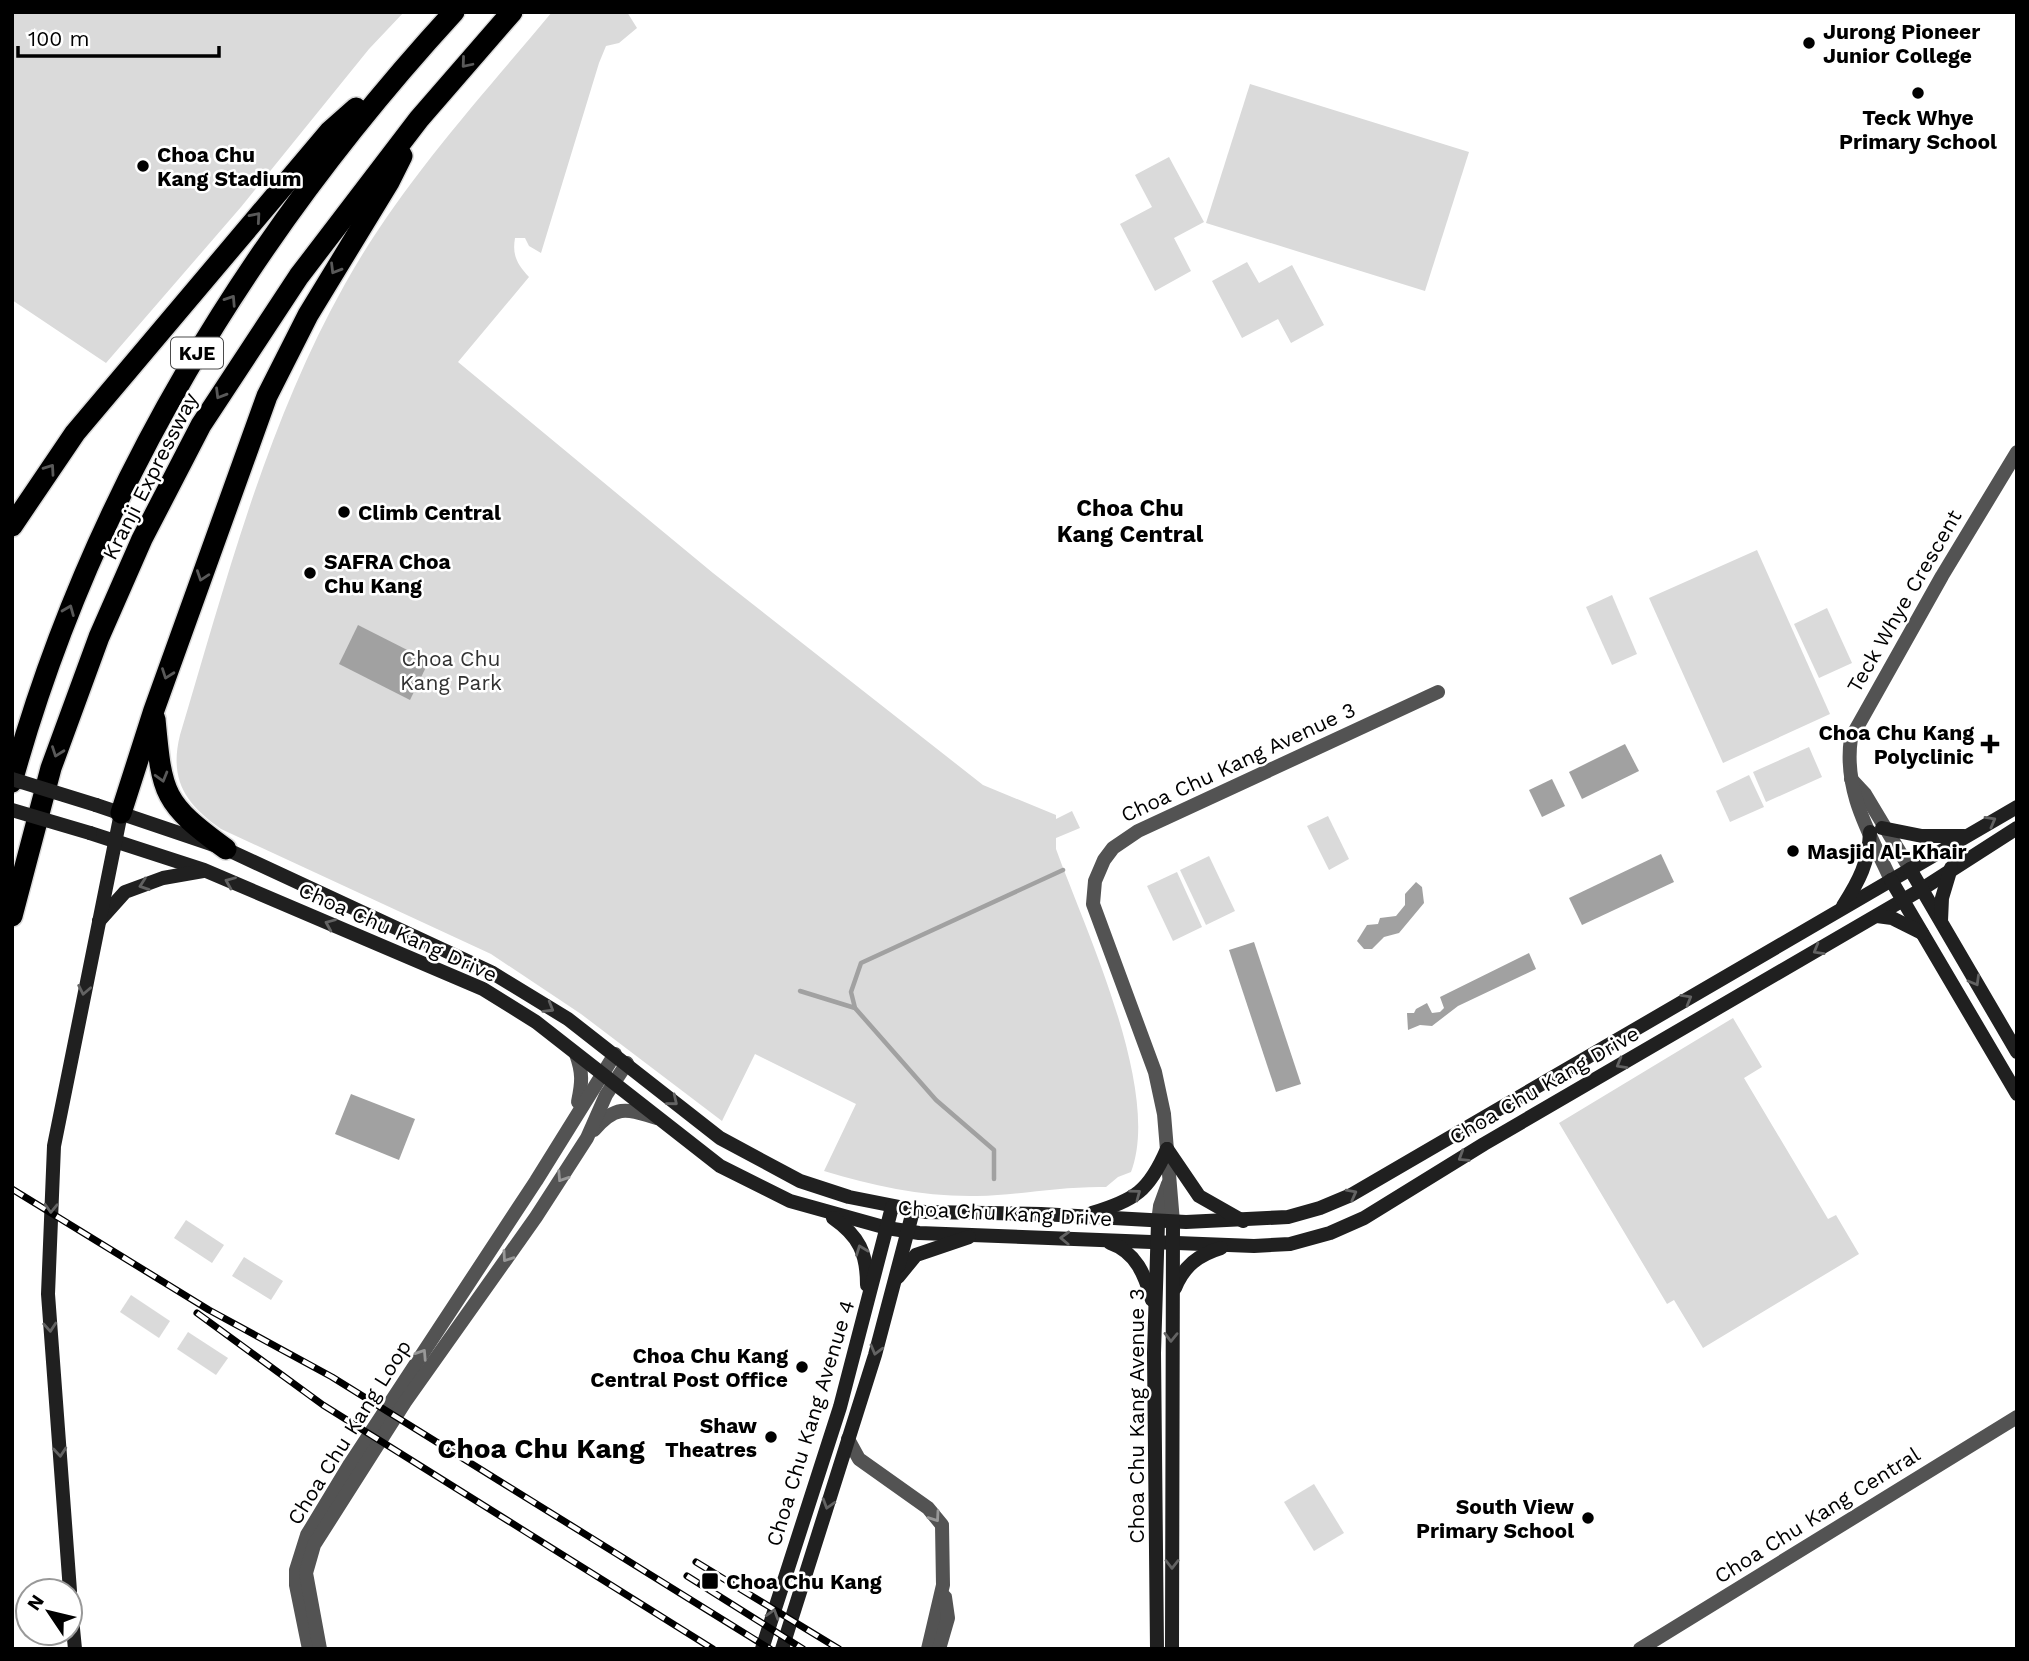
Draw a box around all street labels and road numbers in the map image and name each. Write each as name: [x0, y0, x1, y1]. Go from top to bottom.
road number: KJE: [171, 338, 223, 368]
street label: Kranji Expressway: [97, 388, 203, 564]
street label: Teck Whye Crescent: [1841, 505, 1967, 697]
street label: Choa Chu Kang Avenue 3: [1117, 697, 1359, 827]
street label: Choa Chu Kang Drive: [295, 877, 501, 987]
street label: Choa Chu Kang Drive: [1445, 1020, 1643, 1150]
street label: Choa Chu Kang Drive: [897, 1195, 1113, 1231]
street label: Choa Chu Kang Avenue 3: [1124, 1288, 1149, 1544]
street label: Choa Chu Kang Avenue 4: [761, 1297, 859, 1549]
street label: Choa Chu Kang Loop: [282, 1335, 416, 1529]
street label: Choa Chu Kang Central: [1710, 1441, 1925, 1589]

